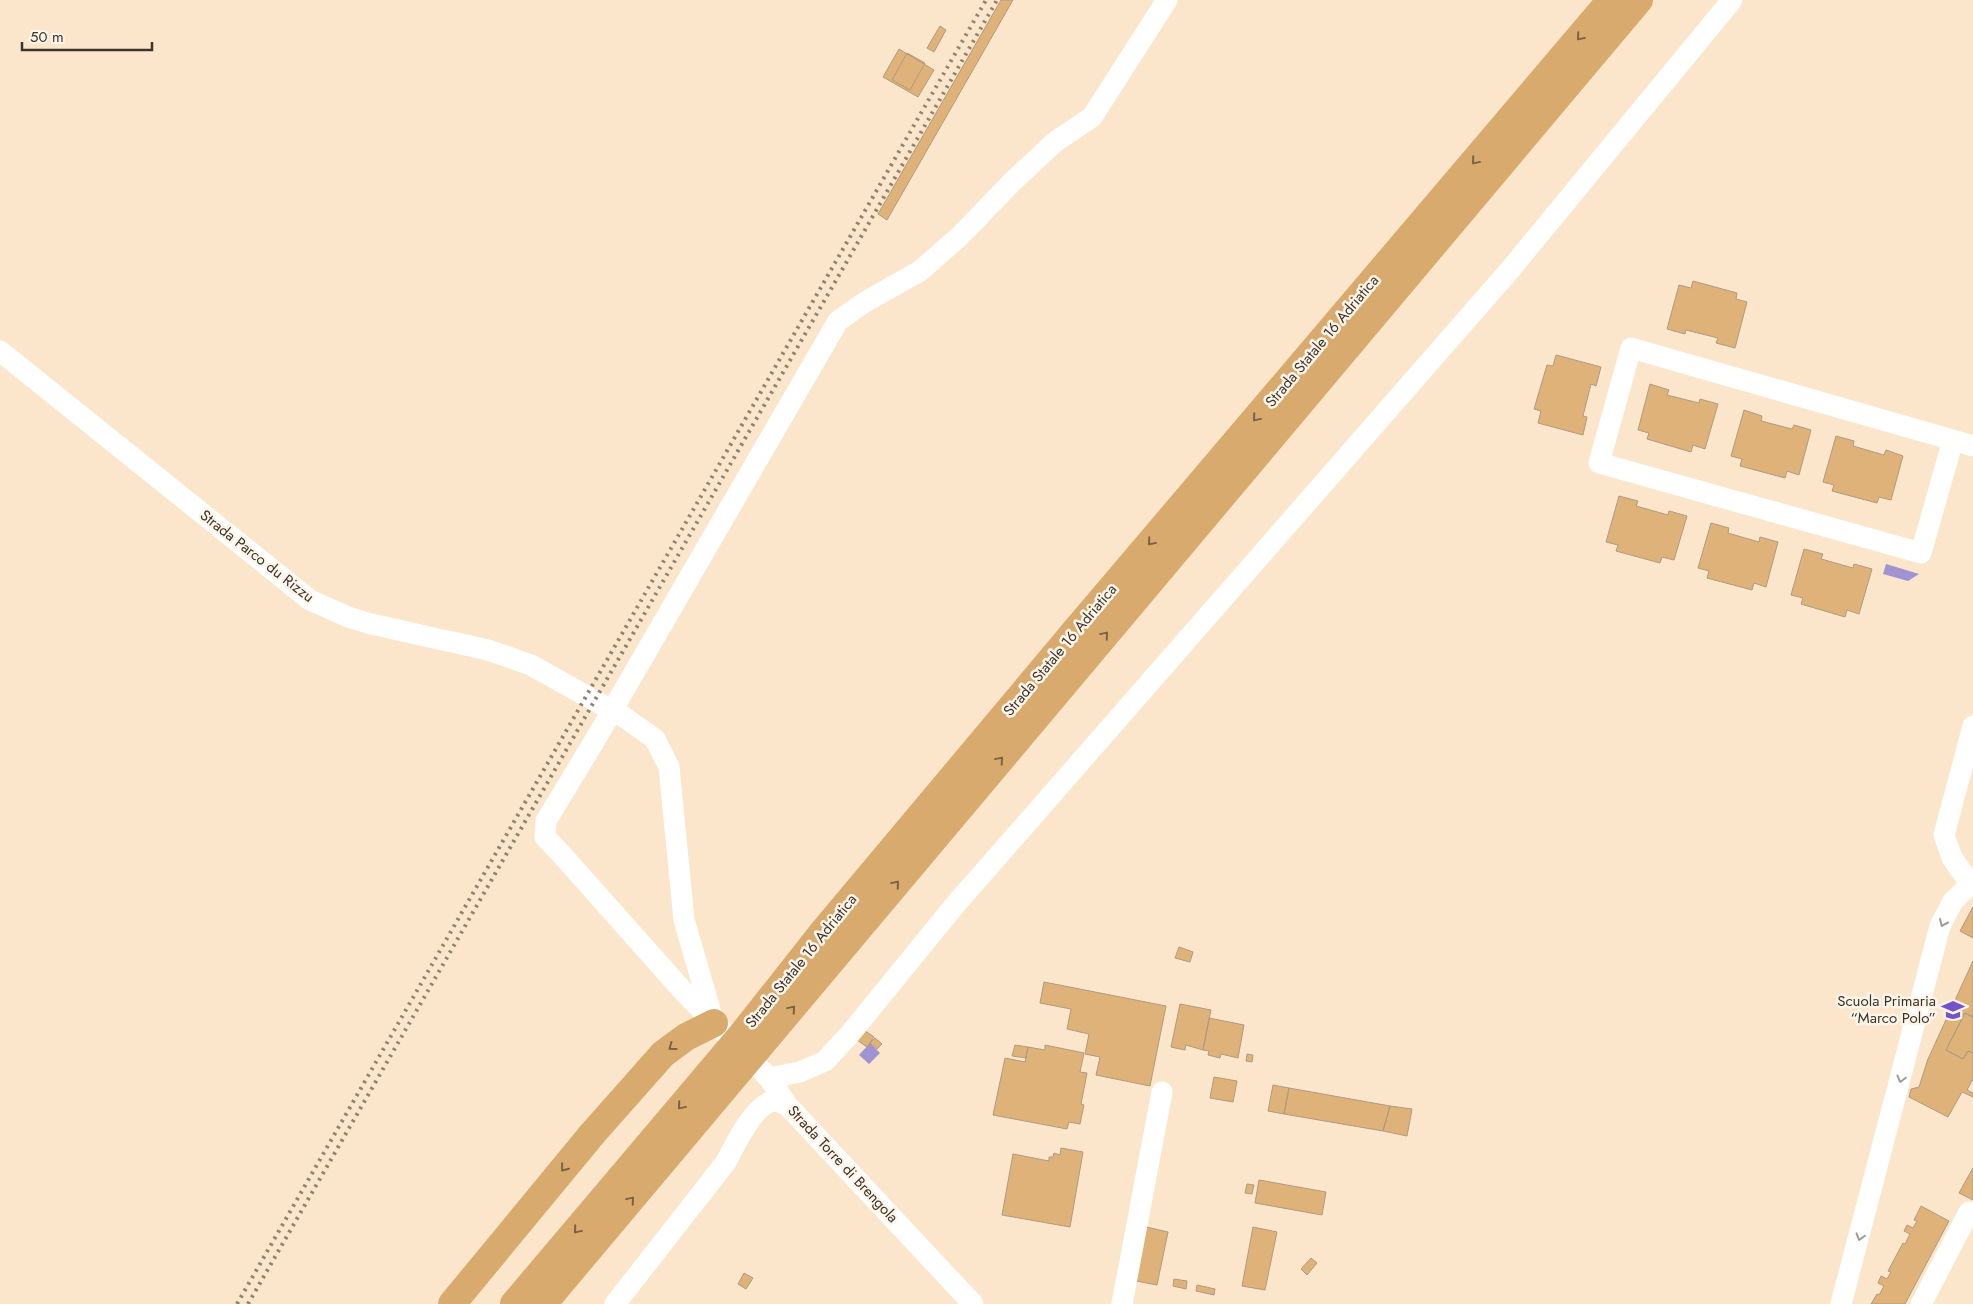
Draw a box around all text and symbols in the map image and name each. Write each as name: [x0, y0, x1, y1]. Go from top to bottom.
scale bar: [22, 20, 152, 52]
text: 50 m: [30, 26, 64, 48]
one-way arrow: [1577, 31, 1585, 40]
one-way arrow: [1472, 155, 1480, 164]
street label: Strada Statale 16 Adriatica: [1260, 270, 1384, 412]
one-way arrow: [1253, 413, 1262, 422]
street label: Strada Parco du Rizzu: [195, 504, 319, 608]
one-way arrow: [1148, 537, 1157, 546]
street label: Strada Statale 16 Adriatica: [998, 579, 1122, 721]
one-way arrow: [1099, 632, 1107, 641]
one-way arrow: [995, 756, 1004, 765]
one-way arrow: [891, 881, 900, 890]
street label: Strada Statale 16 Adriatica: [740, 889, 862, 1033]
one-way arrow: [1938, 918, 1949, 927]
place label: Scuola Primaria “Marco Polo”: [1837, 990, 1936, 1029]
school or university icon: Scuola Primaria “Marco Polo”: [1940, 997, 1966, 1023]
one-way arrow: [786, 1006, 795, 1015]
one-way arrow: [668, 1041, 678, 1050]
one-way arrow: [1896, 1075, 1907, 1084]
street label: Strada Torre di Brengola: [783, 1100, 903, 1228]
one-way arrow: [678, 1101, 687, 1110]
one-way arrow: [561, 1162, 569, 1171]
one-way arrow: [625, 1197, 634, 1206]
one-way arrow: [573, 1225, 582, 1234]
one-way arrow: [1855, 1232, 1865, 1240]

